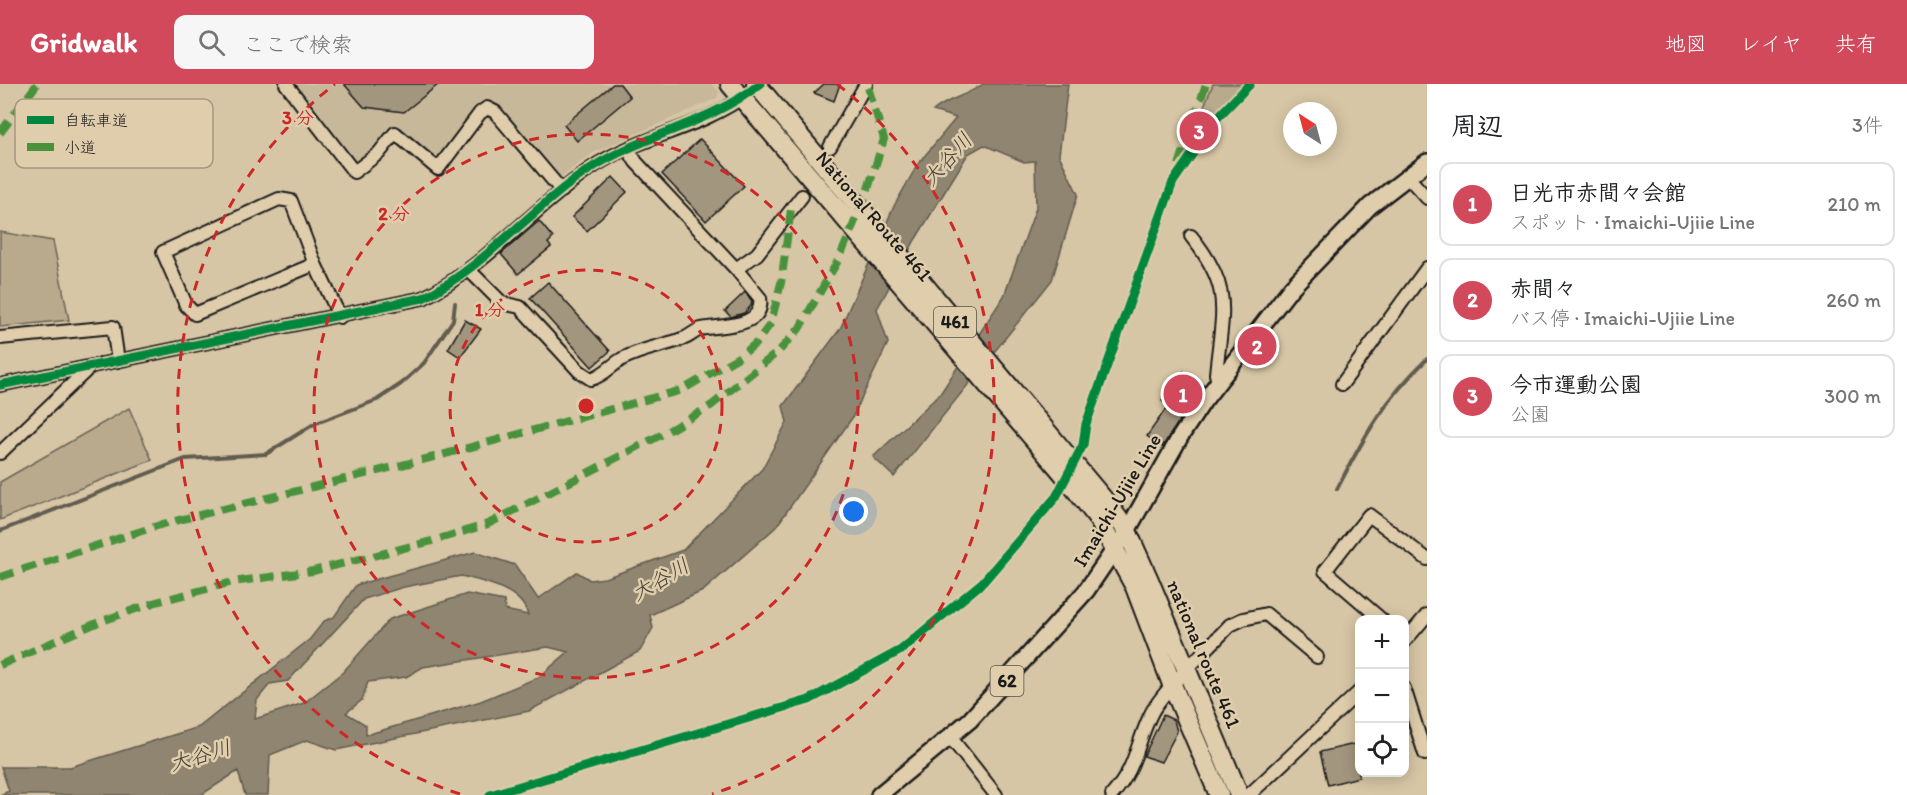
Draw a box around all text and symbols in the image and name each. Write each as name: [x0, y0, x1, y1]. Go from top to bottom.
search box: [174, 15, 594, 69]
text: Gridwalk: [30, 25, 138, 59]
icon: search: [195, 26, 228, 59]
text: ここで検索: [243, 31, 353, 58]
text: 地図: [1665, 31, 1707, 56]
text: レイヤ: [1740, 31, 1802, 56]
text: 共有: [1835, 31, 1877, 56]
legend: [15, 99, 213, 168]
north arrow: [1283, 102, 1337, 156]
text: 3 分: [282, 107, 314, 129]
pin: 3: [1180, 108, 1218, 154]
text: 周辺: [1451, 110, 1503, 142]
text: 自転車道: [64, 111, 128, 130]
text: 3件: [1852, 113, 1883, 137]
water label: 大谷川: [917, 127, 977, 191]
text: 小道: [64, 138, 96, 157]
street label: National Route 461: [811, 146, 937, 286]
text: 日光市赤間々会館: [1510, 179, 1686, 206]
text: 1: [1468, 192, 1477, 216]
text: 210 m: [1828, 192, 1881, 216]
text: 2 分: [378, 203, 410, 225]
text: スポット · Imaichi-Ujiie Line: [1510, 210, 1755, 234]
text: 赤間々: [1510, 275, 1576, 302]
text: 2: [1467, 288, 1478, 312]
text: 260 m: [1826, 288, 1881, 312]
text: 1 分: [475, 299, 505, 321]
text: バス停 · Imaichi-Ujiie Line: [1510, 306, 1735, 330]
road number: 461: [934, 307, 976, 337]
pin: 2: [1238, 324, 1276, 368]
text: 今市運動公園: [1510, 371, 1642, 398]
pin: 1: [1164, 372, 1202, 416]
text: 3: [1467, 384, 1478, 408]
text: 300 m: [1824, 384, 1881, 408]
centre of rings: [576, 396, 596, 416]
text: 公園: [1510, 402, 1550, 426]
street label: Imaichi-Ujiie Line: [1068, 429, 1166, 571]
your location: [839, 497, 868, 526]
water label: 大谷川: [626, 552, 694, 606]
street label: national route 461: [1162, 576, 1246, 732]
map controls: [1355, 615, 1409, 777]
button: +: [1355, 615, 1409, 669]
road number: 62: [990, 666, 1024, 696]
button: −: [1355, 669, 1409, 723]
button: locate: [1355, 723, 1409, 777]
water label: 大谷川: [166, 734, 234, 776]

